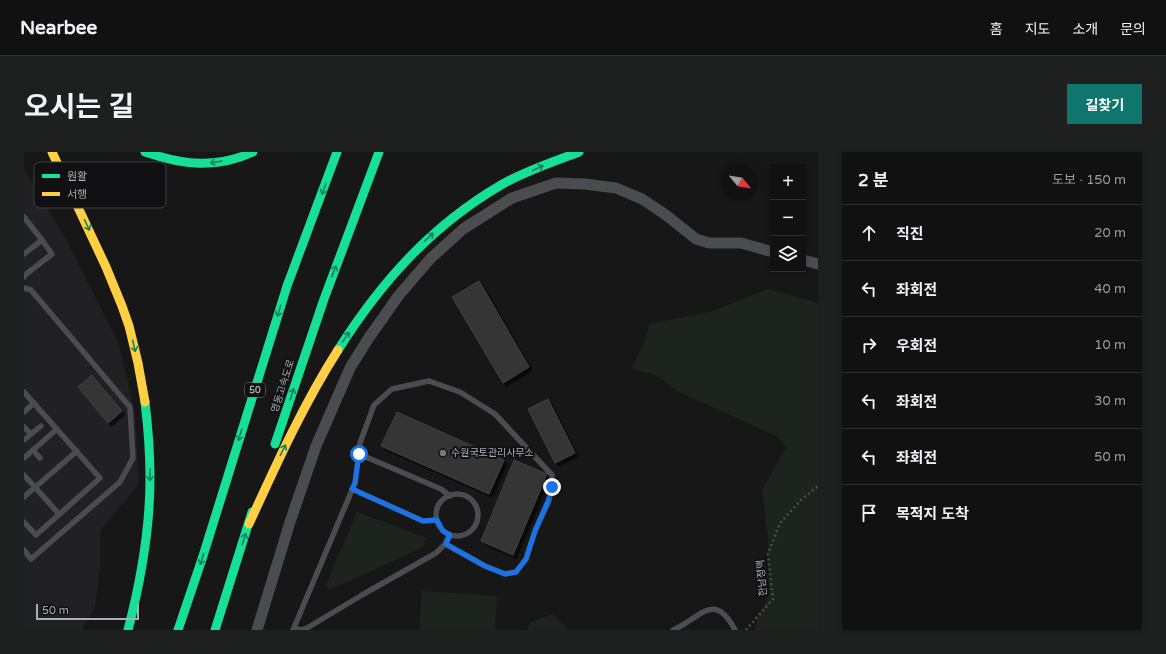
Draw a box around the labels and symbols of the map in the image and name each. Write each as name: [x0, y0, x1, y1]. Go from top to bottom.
one-way arrow: [210, 158, 223, 166]
legend: [34, 162, 166, 208]
one-way arrow: [532, 164, 544, 172]
north arrow: [722, 164, 758, 200]
text: 원활: [67, 170, 87, 183]
one-way arrow: [319, 182, 327, 194]
text: 서행: [67, 188, 87, 201]
one-way arrow: [84, 219, 91, 231]
one-way arrow: [424, 233, 434, 242]
one-way arrow: [331, 265, 339, 277]
one-way arrow: [275, 304, 282, 317]
one-way arrow: [342, 332, 350, 343]
one-way arrow: [131, 339, 138, 352]
street label: 영동고속도로: [269, 358, 297, 414]
road number: 50: [245, 383, 265, 397]
one-way arrow: [289, 388, 296, 401]
one-way arrow: [236, 428, 244, 440]
one-way arrow: [280, 445, 287, 457]
route start: [350, 445, 368, 463]
place label: 수원국토관리사무소: [451, 447, 534, 459]
marker: 수원국토관리사무소: [438, 448, 448, 458]
one-way arrow: [146, 468, 154, 481]
route end: [543, 478, 561, 496]
one-way arrow: [241, 533, 248, 546]
one-way arrow: [197, 552, 205, 564]
street label: 한남정맥: [754, 559, 770, 597]
scale bar: [36, 602, 139, 621]

